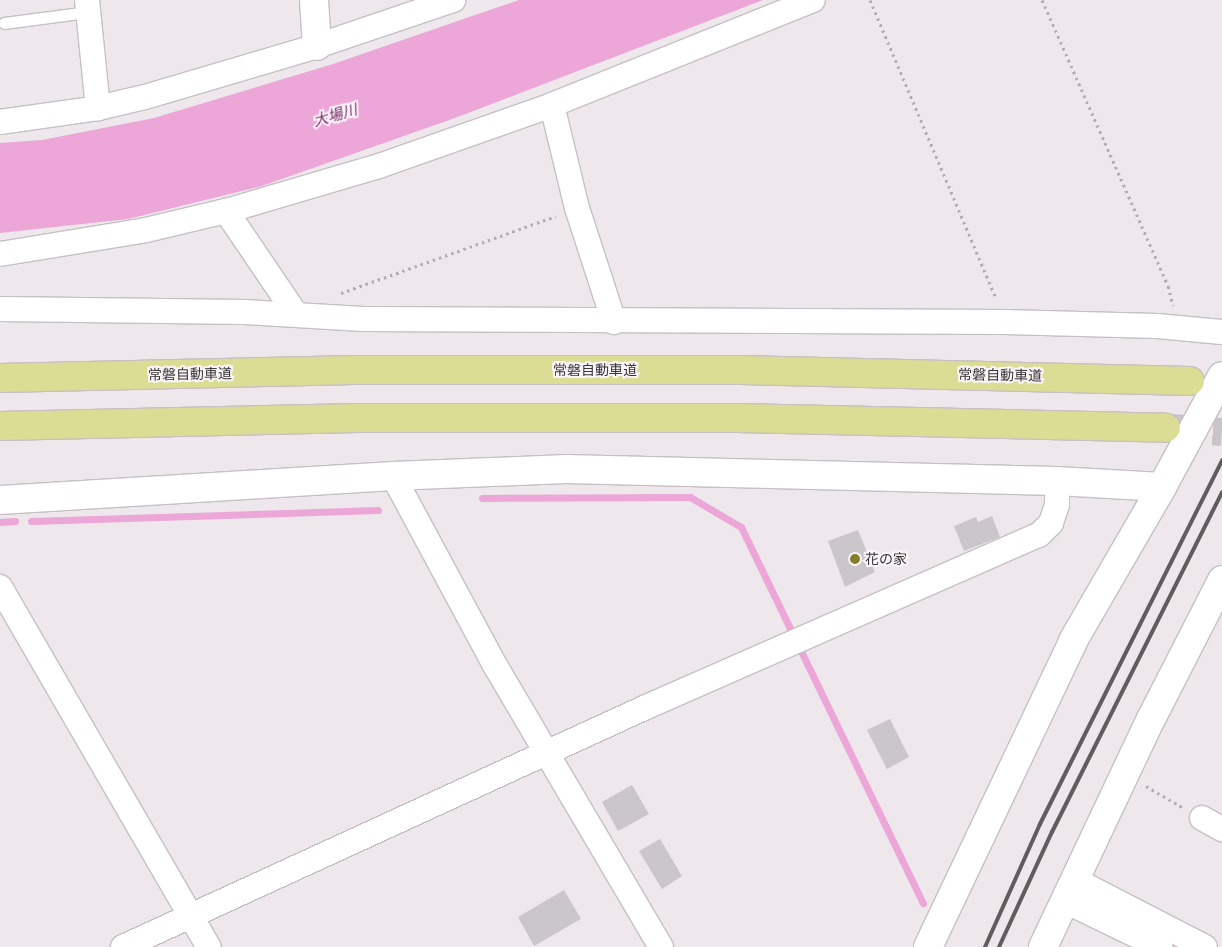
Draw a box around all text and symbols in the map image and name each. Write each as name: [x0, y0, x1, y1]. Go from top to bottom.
water label: 大場川: [311, 100, 359, 130]
street label: 常磐自動車道: [553, 362, 637, 378]
street label: 常磐自動車道: [148, 365, 232, 383]
street label: 常磐自動車道: [958, 366, 1042, 384]
place label: 花の家: [865, 551, 907, 567]
marker: 花の家: [849, 553, 861, 565]

